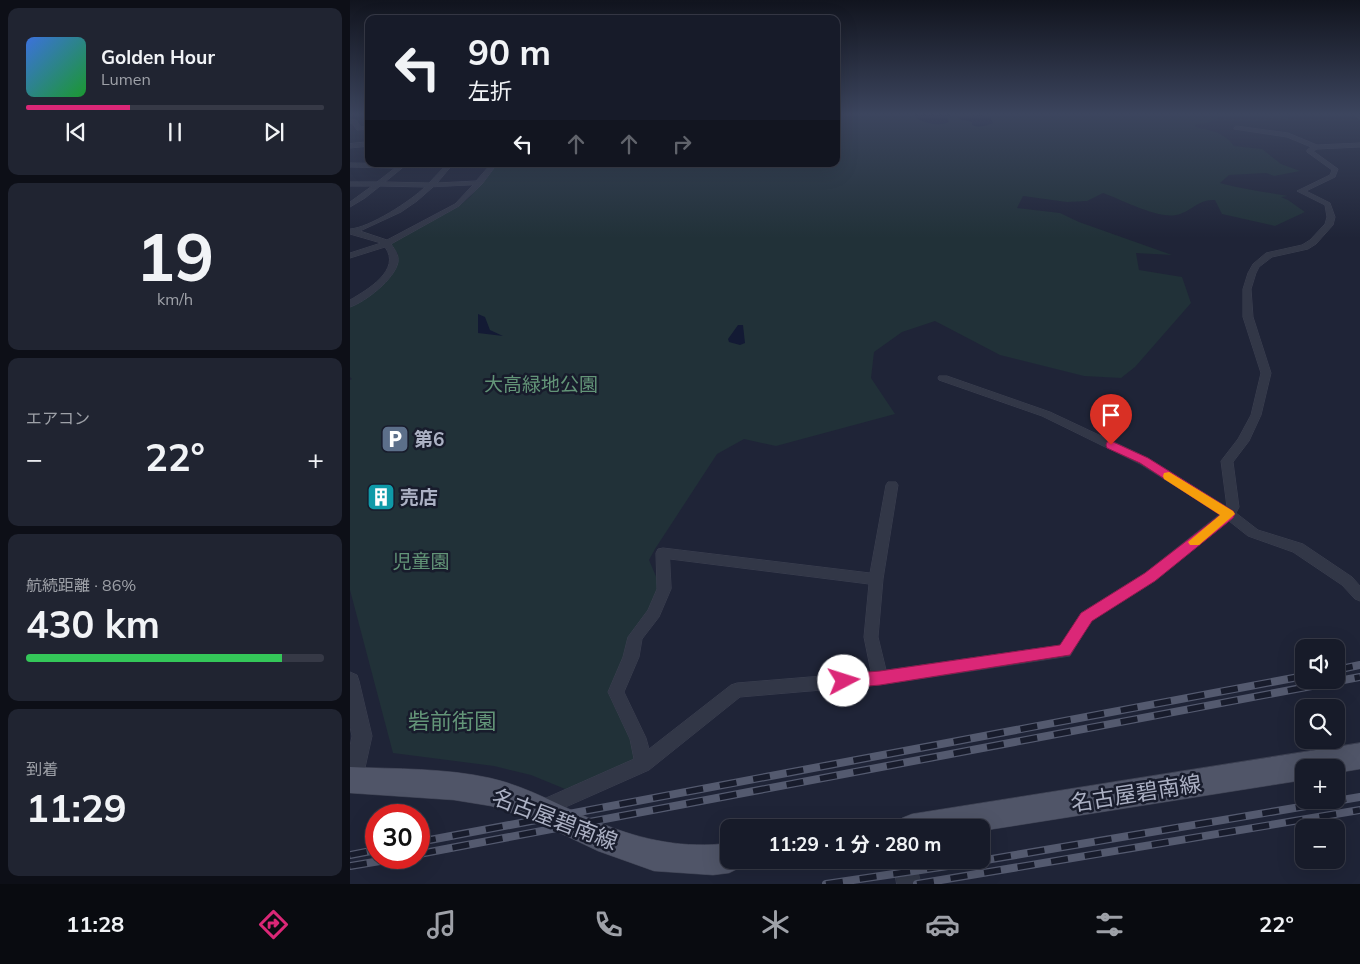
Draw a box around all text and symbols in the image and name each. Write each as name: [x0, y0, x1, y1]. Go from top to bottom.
text: 90 m: [468, 30, 551, 74]
icon: left: [385, 35, 450, 100]
text: Golden Hour: [101, 45, 215, 69]
text: Lumen: [101, 69, 151, 89]
text: 左折: [468, 77, 512, 105]
icon: previous: [62, 118, 90, 146]
icon: pause: [161, 118, 189, 146]
icon: next: [260, 118, 288, 146]
icon: left: [509, 130, 537, 158]
icon: ahead: [562, 130, 590, 158]
icon: ahead: [615, 130, 643, 158]
icon: right: [668, 130, 696, 158]
text: 19: [136, 216, 214, 297]
text: km/h: [157, 289, 193, 309]
park label: 大高緑地公園: [484, 372, 598, 396]
pin: [1090, 394, 1132, 445]
icon: arrive: [1097, 401, 1125, 429]
text: エアコン: [26, 408, 90, 428]
parking icon: 第6: [380, 424, 410, 454]
place label: 第6: [414, 427, 444, 451]
text: 22°: [145, 433, 205, 481]
text: −: [26, 441, 43, 476]
text: +: [307, 441, 324, 476]
building icon: 売店: [366, 482, 396, 512]
place label: 売店: [400, 485, 438, 509]
park label: 児童園: [392, 549, 450, 573]
text: 航続距離 · 86%: [26, 575, 136, 595]
text: 430 km: [26, 600, 160, 648]
map controls: [1295, 639, 1345, 869]
button: sound: [1295, 639, 1345, 689]
position arrow: [817, 654, 869, 706]
button: search: [1295, 699, 1345, 749]
park label: 砦前街園: [408, 707, 496, 735]
text: 到着: [26, 759, 58, 779]
button: +: [1295, 759, 1345, 809]
street label: 名古屋碧南線: [1069, 769, 1203, 817]
street label: 名古屋碧南線: [488, 782, 622, 856]
text: 11:29: [26, 784, 127, 832]
speed limit sign: 30: [365, 804, 430, 869]
button: −: [1295, 819, 1345, 869]
text: 11:29 · 1 分 · 280 m: [769, 832, 941, 856]
icon: directions: [256, 907, 291, 942]
icon: music: [424, 907, 459, 942]
icon: phone: [591, 907, 626, 942]
icon: climate: [758, 907, 793, 942]
icon: car: [925, 907, 960, 942]
icon: filters: [1092, 907, 1127, 942]
text: 11:28: [66, 910, 124, 938]
text: 22°: [1259, 910, 1294, 938]

